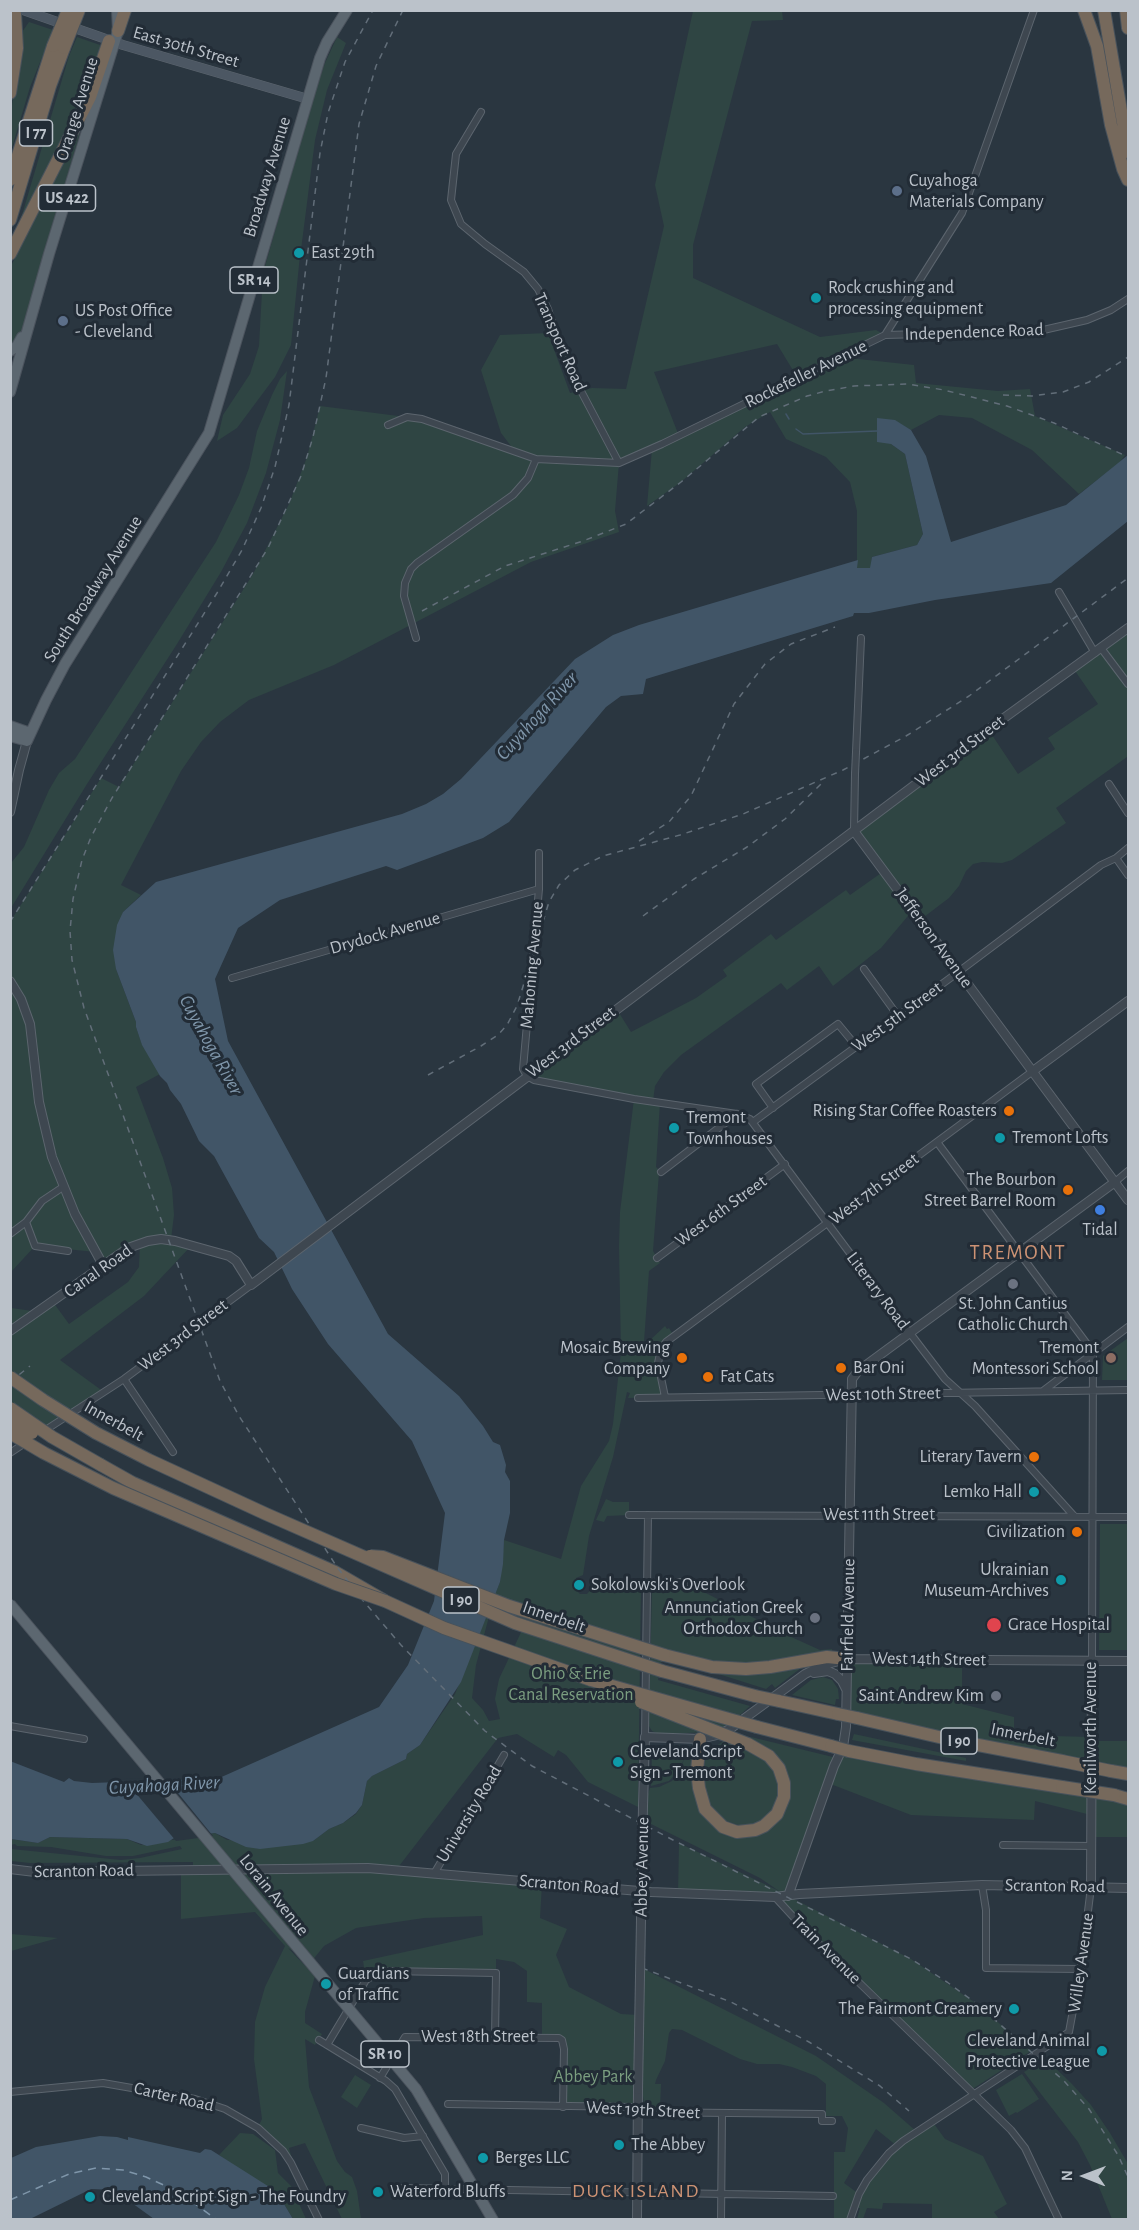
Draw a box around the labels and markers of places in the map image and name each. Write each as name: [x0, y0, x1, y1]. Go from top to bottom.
place label: Cuyahoga Materials Company: [909, 170, 1044, 213]
marker: Cuyahoga Materials Company: [890, 184, 904, 198]
place label: East 29th: [311, 242, 375, 264]
marker: East 29th: [292, 246, 306, 260]
place label: Rock crushing and processing equipment: [828, 277, 983, 320]
marker: Rock crushing and processing equipment: [809, 291, 823, 305]
place label: US Post Office - Cleveland: [75, 300, 173, 342]
marker: US Post Office - Cleveland: [56, 314, 70, 328]
place label: Rising Star Coffee Roasters: [812, 1100, 997, 1122]
marker: Rising Star Coffee Roasters: [1002, 1104, 1016, 1118]
place label: Tremont Townhouses: [686, 1107, 773, 1150]
marker: Tremont Townhouses: [667, 1121, 681, 1135]
place label: Tremont Lofts: [1012, 1127, 1109, 1149]
marker: Tremont Lofts: [993, 1131, 1007, 1145]
place label: The Bourbon Street Barrel Room: [924, 1169, 1056, 1212]
marker: The Bourbon Street Barrel Room: [1061, 1183, 1075, 1197]
marker: Tidal: [1093, 1203, 1107, 1217]
place label: Tidal: [1082, 1219, 1118, 1241]
marker: St. John Cantius Catholic Church: [1006, 1277, 1020, 1291]
place label: St. John Cantius Catholic Church: [958, 1293, 1068, 1336]
place label: Mosaic Brewing Company: [560, 1337, 670, 1380]
place label: Tremont Montessori School: [972, 1337, 1099, 1380]
marker: Mosaic Brewing Company: [675, 1351, 689, 1365]
marker: Tremont Montessori School: [1104, 1351, 1118, 1365]
place label: Bar Oni: [853, 1357, 905, 1379]
marker: Bar Oni: [834, 1361, 848, 1375]
place label: Fat Cats: [720, 1366, 774, 1388]
marker: Fat Cats: [701, 1370, 715, 1384]
place label: Literary Tavern: [919, 1446, 1022, 1468]
marker: Literary Tavern: [1027, 1450, 1041, 1464]
place label: Lemko Hall: [943, 1481, 1022, 1503]
marker: Lemko Hall: [1027, 1485, 1041, 1499]
place label: Civilization: [987, 1521, 1065, 1543]
marker: Civilization: [1070, 1525, 1084, 1539]
place label: Ukrainian Museum-Archives: [924, 1559, 1049, 1602]
marker: Ukrainian Museum-Archives: [1054, 1573, 1068, 1587]
place label: Sokolowski's Overlook: [591, 1574, 745, 1596]
marker: Sokolowski's Overlook: [572, 1578, 586, 1592]
place label: Annunciation Greek Orthodox Church: [664, 1597, 803, 1640]
marker: Annunciation Greek Orthodox Church: [808, 1611, 822, 1625]
place label: Grace Hospital: [1008, 1614, 1110, 1636]
marker: Grace Hospital: [985, 1616, 1003, 1634]
place label: Saint Andrew Kim: [859, 1685, 984, 1707]
marker: Saint Andrew Kim: [989, 1689, 1003, 1703]
place label: Cleveland Script Sign - Tremont: [630, 1741, 742, 1784]
marker: Cleveland Script Sign - Tremont: [611, 1755, 625, 1769]
place label: Guardians of Traffic: [338, 1963, 409, 2006]
marker: Guardians of Traffic: [319, 1977, 333, 1991]
place label: The Fairmont Creamery: [838, 1998, 1002, 2020]
marker: The Fairmont Creamery: [1007, 2002, 1021, 2016]
place label: Cleveland Animal Protective League: [967, 2030, 1090, 2072]
marker: Cleveland Animal Protective League: [1095, 2044, 1109, 2058]
place label: The Abbey: [631, 2134, 705, 2156]
marker: The Abbey: [612, 2138, 626, 2152]
place label: Berges LLC: [495, 2147, 569, 2169]
marker: Berges LLC: [476, 2151, 490, 2165]
place label: Waterford Bluffs: [390, 2181, 506, 2203]
marker: Waterford Bluffs: [371, 2185, 385, 2199]
place label: Cleveland Script Sign - The Foundry: [102, 2186, 346, 2208]
marker: Cleveland Script Sign - The Foundry: [83, 2190, 97, 2204]

